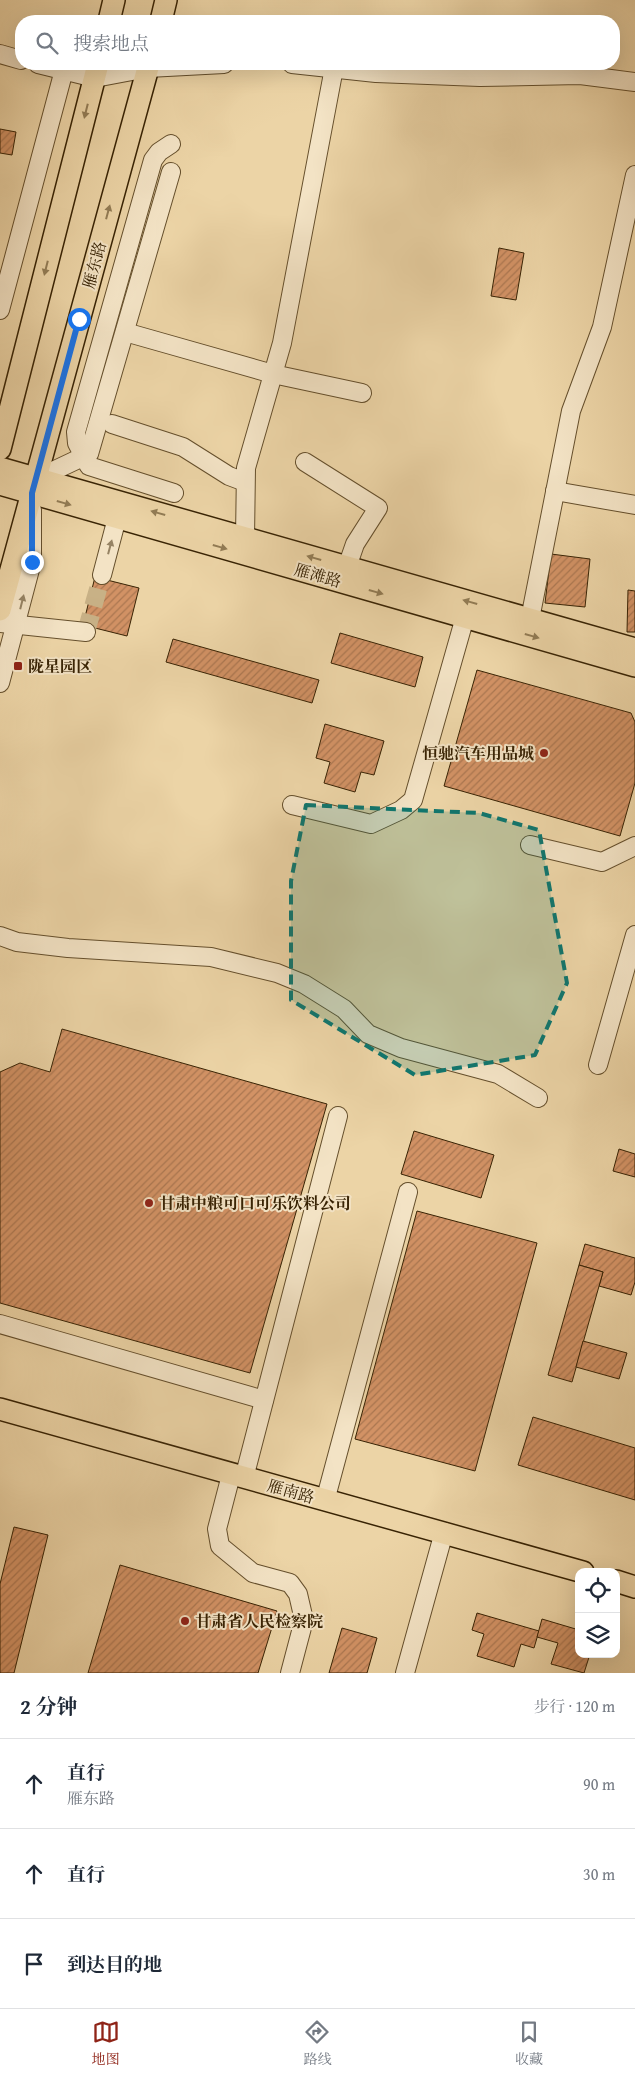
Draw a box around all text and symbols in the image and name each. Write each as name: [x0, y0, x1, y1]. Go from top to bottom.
search box: [15, 15, 620, 70]
icon: search: [33, 29, 61, 57]
text: 搜索地点: [73, 29, 149, 57]
one-way arrow: [82, 103, 90, 119]
one-way arrow: [105, 205, 113, 220]
street label: 雁东路: [76, 239, 112, 291]
one-way arrow: [42, 261, 50, 276]
route start: [68, 308, 91, 331]
one-way arrow: [56, 499, 71, 507]
one-way arrow: [150, 509, 165, 517]
one-way arrow: [106, 539, 114, 554]
one-way arrow: [213, 544, 228, 552]
route end: [21, 551, 44, 574]
one-way arrow: [306, 553, 321, 561]
street label: 雁滩路: [292, 557, 344, 593]
one-way arrow: [369, 588, 384, 596]
one-way arrow: [18, 594, 26, 609]
one-way arrow: [463, 598, 478, 606]
one-way arrow: [525, 633, 540, 641]
place label: 陇星园区: [28, 654, 92, 678]
marker: 陇星园区: [12, 660, 24, 672]
place label: 恒驰汽车用品城: [422, 741, 534, 765]
marker: 恒驰汽车用品城: [538, 747, 550, 759]
place label: 甘肃中粮可口可乐饮料公司: [159, 1191, 351, 1215]
marker: 甘肃中粮可口可乐饮料公司: [143, 1197, 155, 1209]
street label: 雁南路: [265, 1473, 317, 1509]
map controls: [575, 1568, 620, 1658]
button: locate: [575, 1568, 620, 1613]
place label: 甘肃省人民检察院: [195, 1609, 323, 1633]
button: layers: [575, 1613, 620, 1658]
marker: 甘肃省人民检察院: [179, 1615, 191, 1627]
text: 2 分钟: [20, 1691, 78, 1722]
text: 步行 · 120 m: [534, 1694, 615, 1718]
text: 直行: [67, 1758, 105, 1786]
icon: ahead: [20, 1770, 48, 1798]
text: 90 m: [583, 1772, 615, 1796]
text: 雁东路: [67, 1786, 115, 1810]
icon: ahead: [20, 1860, 48, 1888]
text: 直行: [67, 1860, 105, 1888]
text: 30 m: [583, 1862, 615, 1886]
icon: arrive: [20, 1950, 48, 1978]
text: 到达目的地: [67, 1950, 162, 1978]
tab: 地图: [92, 2018, 120, 2069]
tab: 路线: [303, 2018, 331, 2069]
tab: 收藏: [515, 2018, 543, 2069]

